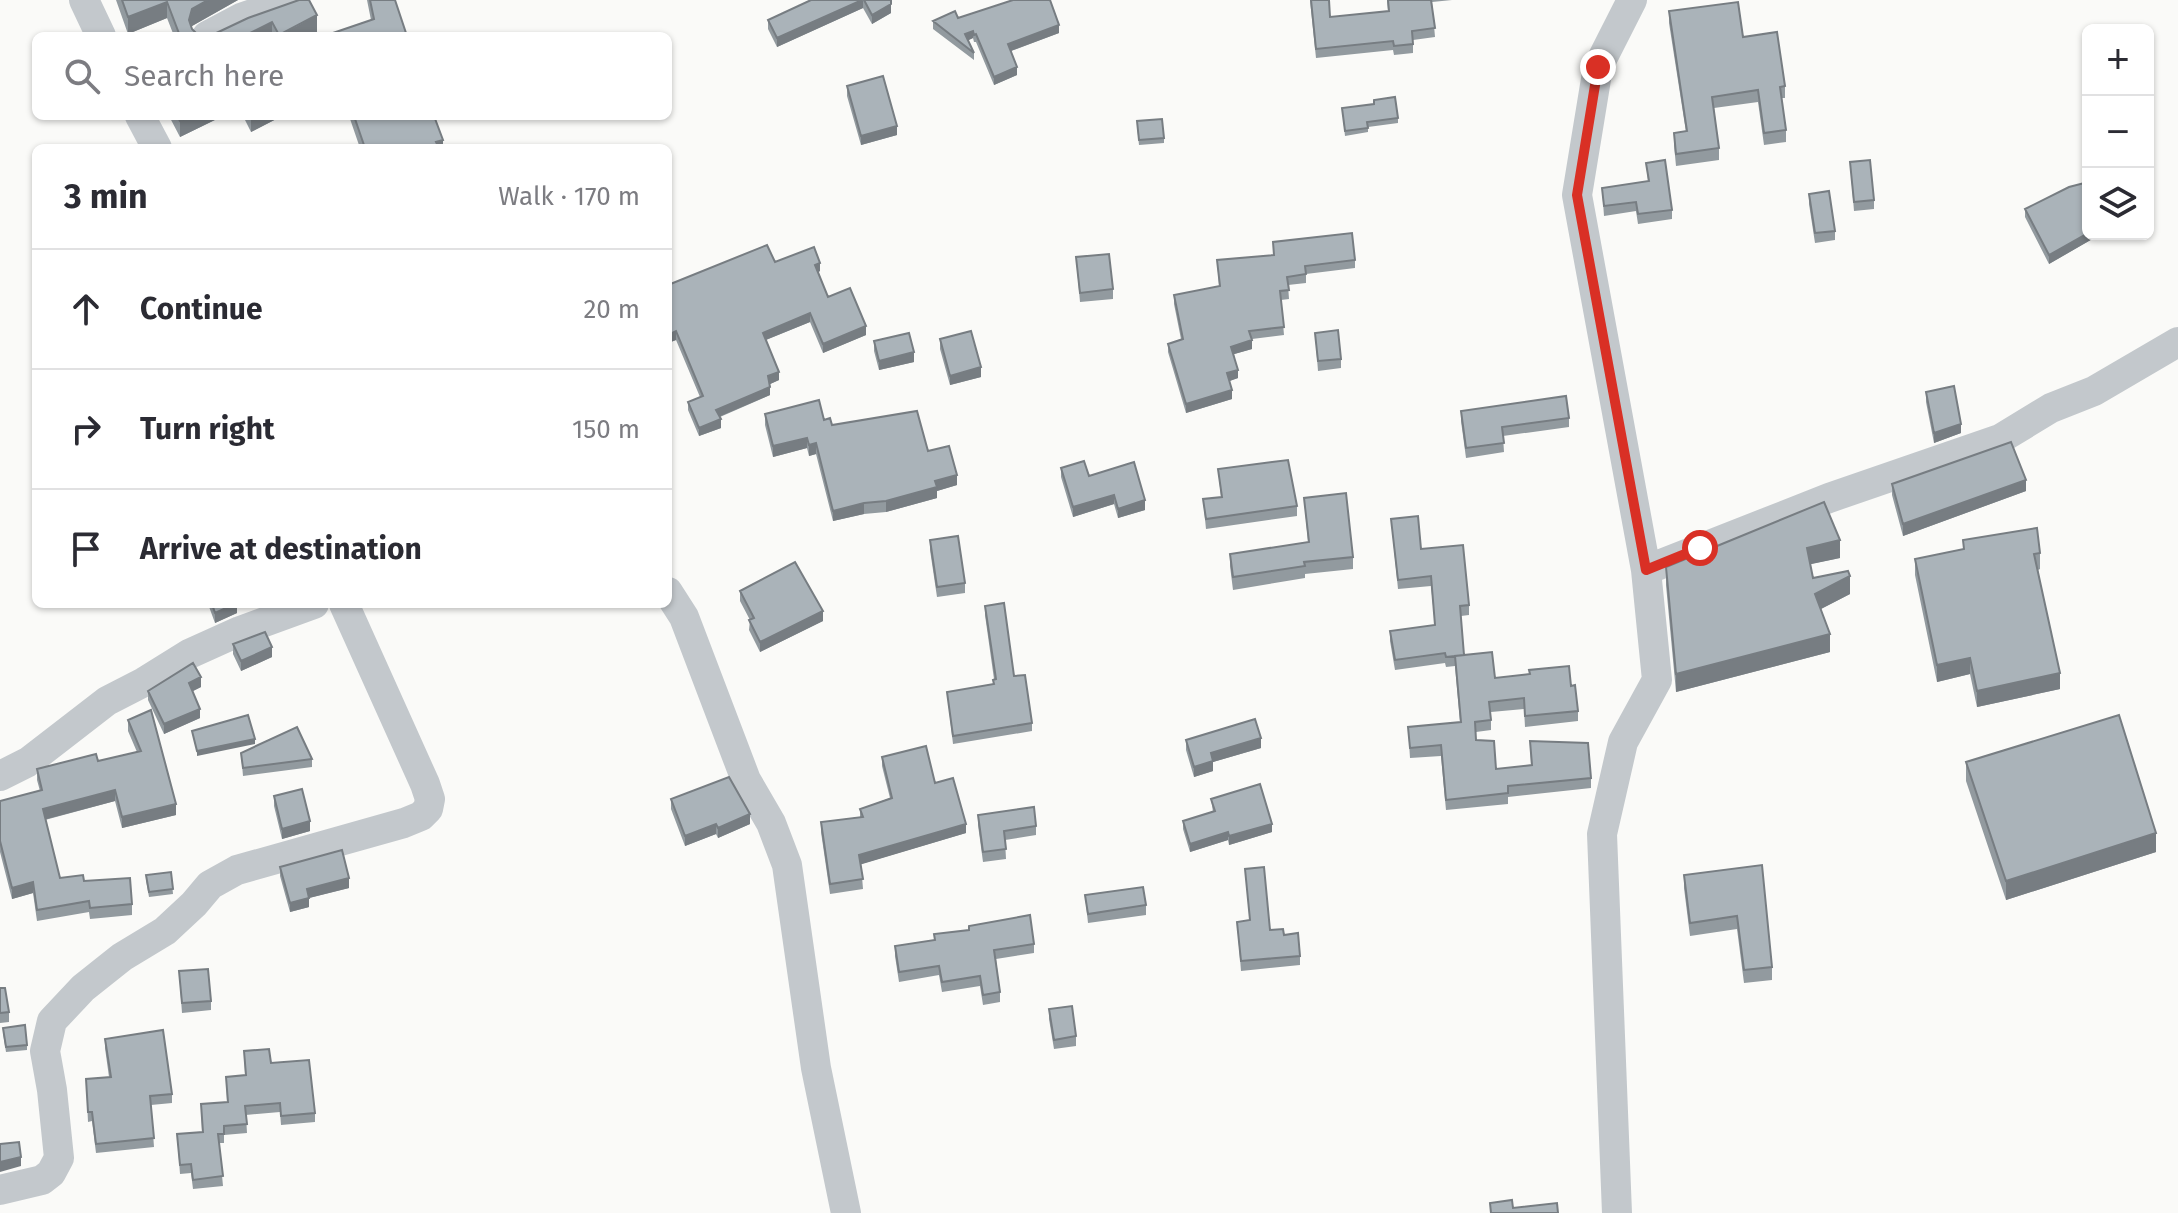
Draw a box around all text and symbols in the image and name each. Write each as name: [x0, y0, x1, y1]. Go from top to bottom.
map controls: [2082, 24, 2154, 240]
button: +: [2082, 24, 2154, 96]
search box: [32, 32, 672, 120]
route end: [1580, 49, 1616, 85]
icon: search: [60, 54, 104, 98]
text: Search here: [124, 58, 284, 94]
button: −: [2082, 96, 2154, 168]
button: layers: [2082, 168, 2154, 240]
text: 3 min: [64, 176, 148, 217]
text: Walk · 170 m: [498, 181, 640, 212]
icon: ahead: [64, 287, 108, 331]
text: Continue: [140, 291, 263, 327]
text: 20 m: [583, 294, 640, 325]
icon: right: [64, 407, 108, 451]
text: Turn right: [140, 411, 275, 447]
text: 150 m: [572, 414, 640, 445]
icon: arrive: [64, 527, 108, 571]
route start: [1682, 530, 1718, 566]
text: Arrive at destination: [140, 531, 422, 567]

